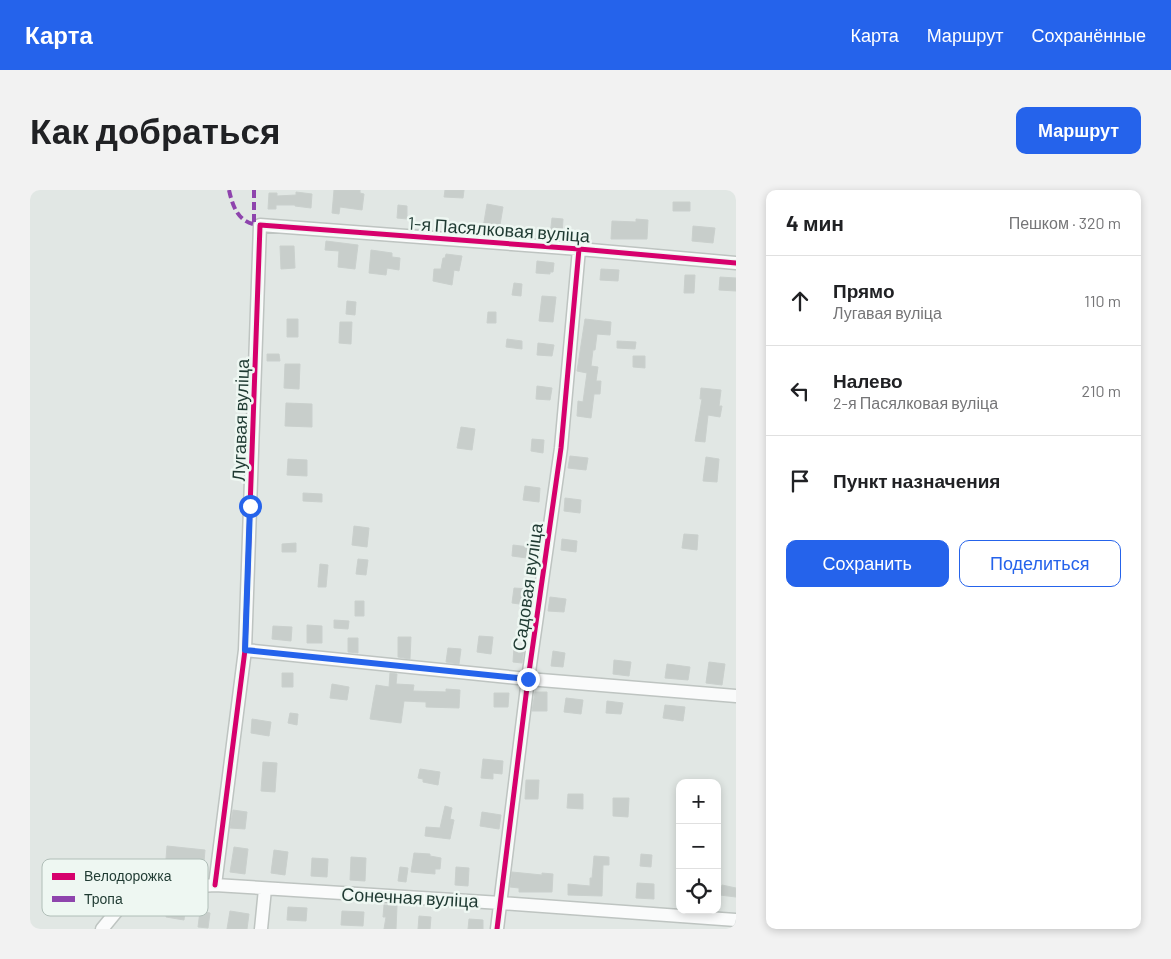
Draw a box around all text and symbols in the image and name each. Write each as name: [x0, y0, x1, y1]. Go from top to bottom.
text: Карта: [25, 20, 93, 49]
text: Карта: [851, 24, 899, 46]
text: Маршрут: [927, 24, 1003, 46]
text: Сохранённые: [1031, 24, 1146, 46]
button: Маршрут: [1016, 107, 1141, 154]
text: Как добраться: [30, 109, 280, 151]
text: 4 мин: [786, 210, 844, 235]
street label: 1-я Пасялковая вуліца: [407, 212, 592, 246]
text: Пешком · 320 m: [1009, 213, 1121, 232]
text: Прямо: [833, 279, 895, 302]
icon: ahead: [786, 287, 814, 315]
text: 110 m: [1084, 291, 1121, 310]
text: Лугавая вуліца: [833, 303, 942, 322]
street label: Лугавая вуліца: [227, 357, 253, 482]
text: Налево: [833, 369, 903, 392]
icon: left: [786, 377, 814, 405]
text: 210 m: [1082, 381, 1121, 400]
text: 2-я Пасялковая вуліца: [833, 393, 998, 412]
icon: arrive: [786, 467, 814, 495]
text: Пункт назначения: [833, 469, 1000, 492]
route start: [239, 495, 262, 518]
street label: Садовая вуліца: [507, 521, 547, 652]
button: Сохранить: [786, 540, 949, 587]
button: Поделиться: [959, 540, 1121, 587]
route end: [517, 668, 540, 691]
map controls: [676, 779, 721, 914]
button: +: [676, 779, 721, 824]
button: −: [676, 824, 721, 869]
legend: [42, 859, 208, 916]
text: Велодорожка: [84, 867, 172, 884]
button: locate: [676, 869, 721, 914]
street label: Сонечная вуліца: [341, 882, 480, 912]
text: Тропа: [84, 890, 123, 907]

